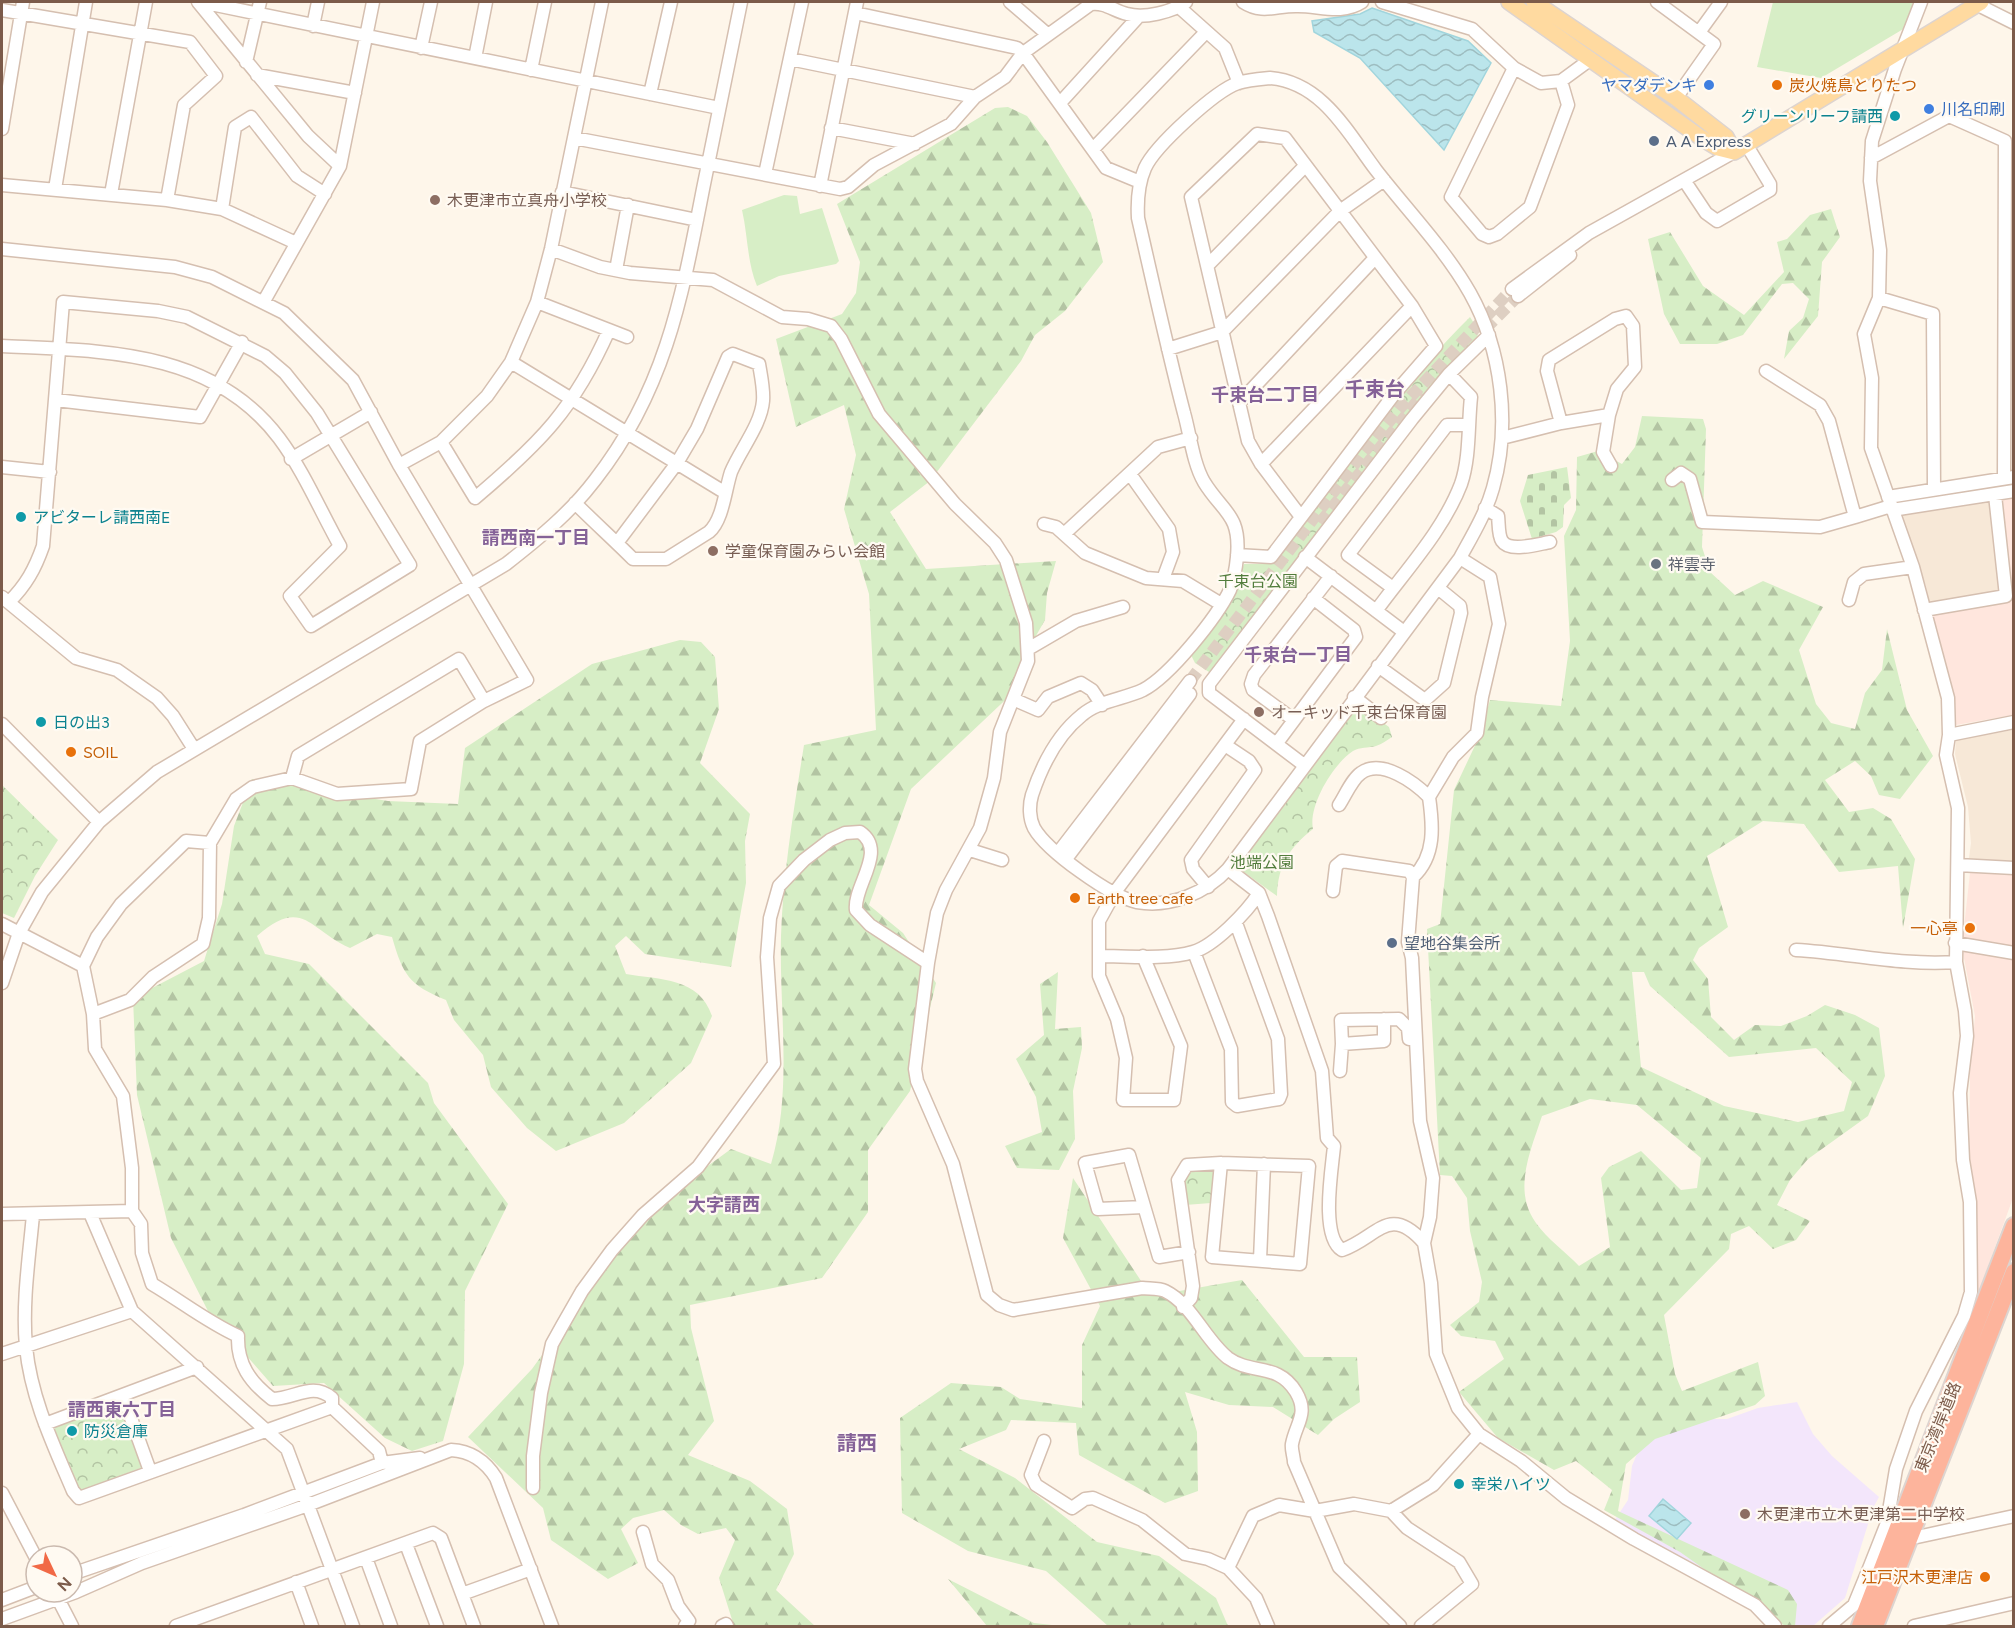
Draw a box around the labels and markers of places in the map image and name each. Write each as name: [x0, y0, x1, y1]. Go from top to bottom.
place label: ヤマダデンキ: [1601, 76, 1697, 95]
place label: 炭火焼鳥とりたつ: [1789, 76, 1917, 95]
marker: ヤマダデンキ: [1702, 78, 1716, 92]
marker: 炭火焼鳥とりたつ: [1770, 78, 1784, 92]
place label: 川名印刷: [1941, 100, 2005, 119]
marker: 川名印刷: [1922, 102, 1936, 116]
place label: グリーンリーフ請西: [1741, 107, 1883, 126]
marker: グリーンリーフ請西: [1888, 109, 1902, 123]
place label: A A Express: [1666, 132, 1751, 151]
marker: A A Express: [1647, 134, 1661, 148]
place label: 木更津市立真舟小学校: [447, 191, 607, 210]
marker: 木更津市立真舟小学校: [428, 193, 442, 207]
place label: アビターレ請西南E: [33, 508, 170, 527]
marker: アビターレ請西南E: [14, 510, 28, 524]
place label: 学童保育園みらい会館: [725, 542, 885, 561]
marker: 学童保育園みらい会館: [706, 544, 720, 558]
place label: 祥雲寺: [1668, 555, 1716, 574]
marker: 祥雲寺: [1649, 557, 1663, 571]
place label: オーキッド千束台保育園: [1271, 703, 1447, 722]
marker: オーキッド千束台保育園: [1252, 705, 1266, 719]
place label: 日の出3: [53, 713, 110, 732]
marker: 日の出3: [34, 715, 48, 729]
place label: SOIL: [83, 743, 119, 762]
marker: SOIL: [64, 745, 78, 759]
place label: Earth tree cafe: [1087, 889, 1194, 908]
marker: Earth tree cafe: [1068, 891, 1082, 905]
place label: 一心亭: [1910, 919, 1958, 938]
marker: 一心亭: [1963, 921, 1977, 935]
place label: 望地谷集会所: [1404, 934, 1500, 953]
marker: 望地谷集会所: [1385, 936, 1399, 950]
place label: 防災倉庫: [84, 1422, 148, 1441]
marker: 防災倉庫: [65, 1424, 79, 1438]
place label: 幸栄ハイツ: [1471, 1475, 1551, 1494]
marker: 幸栄ハイツ: [1452, 1477, 1466, 1491]
place label: 木更津市立木更津第二中学校: [1757, 1505, 1965, 1524]
marker: 木更津市立木更津第二中学校: [1738, 1507, 1752, 1521]
place label: 江戸沢木更津店: [1861, 1568, 1973, 1587]
marker: 江戸沢木更津店: [1978, 1570, 1992, 1584]

